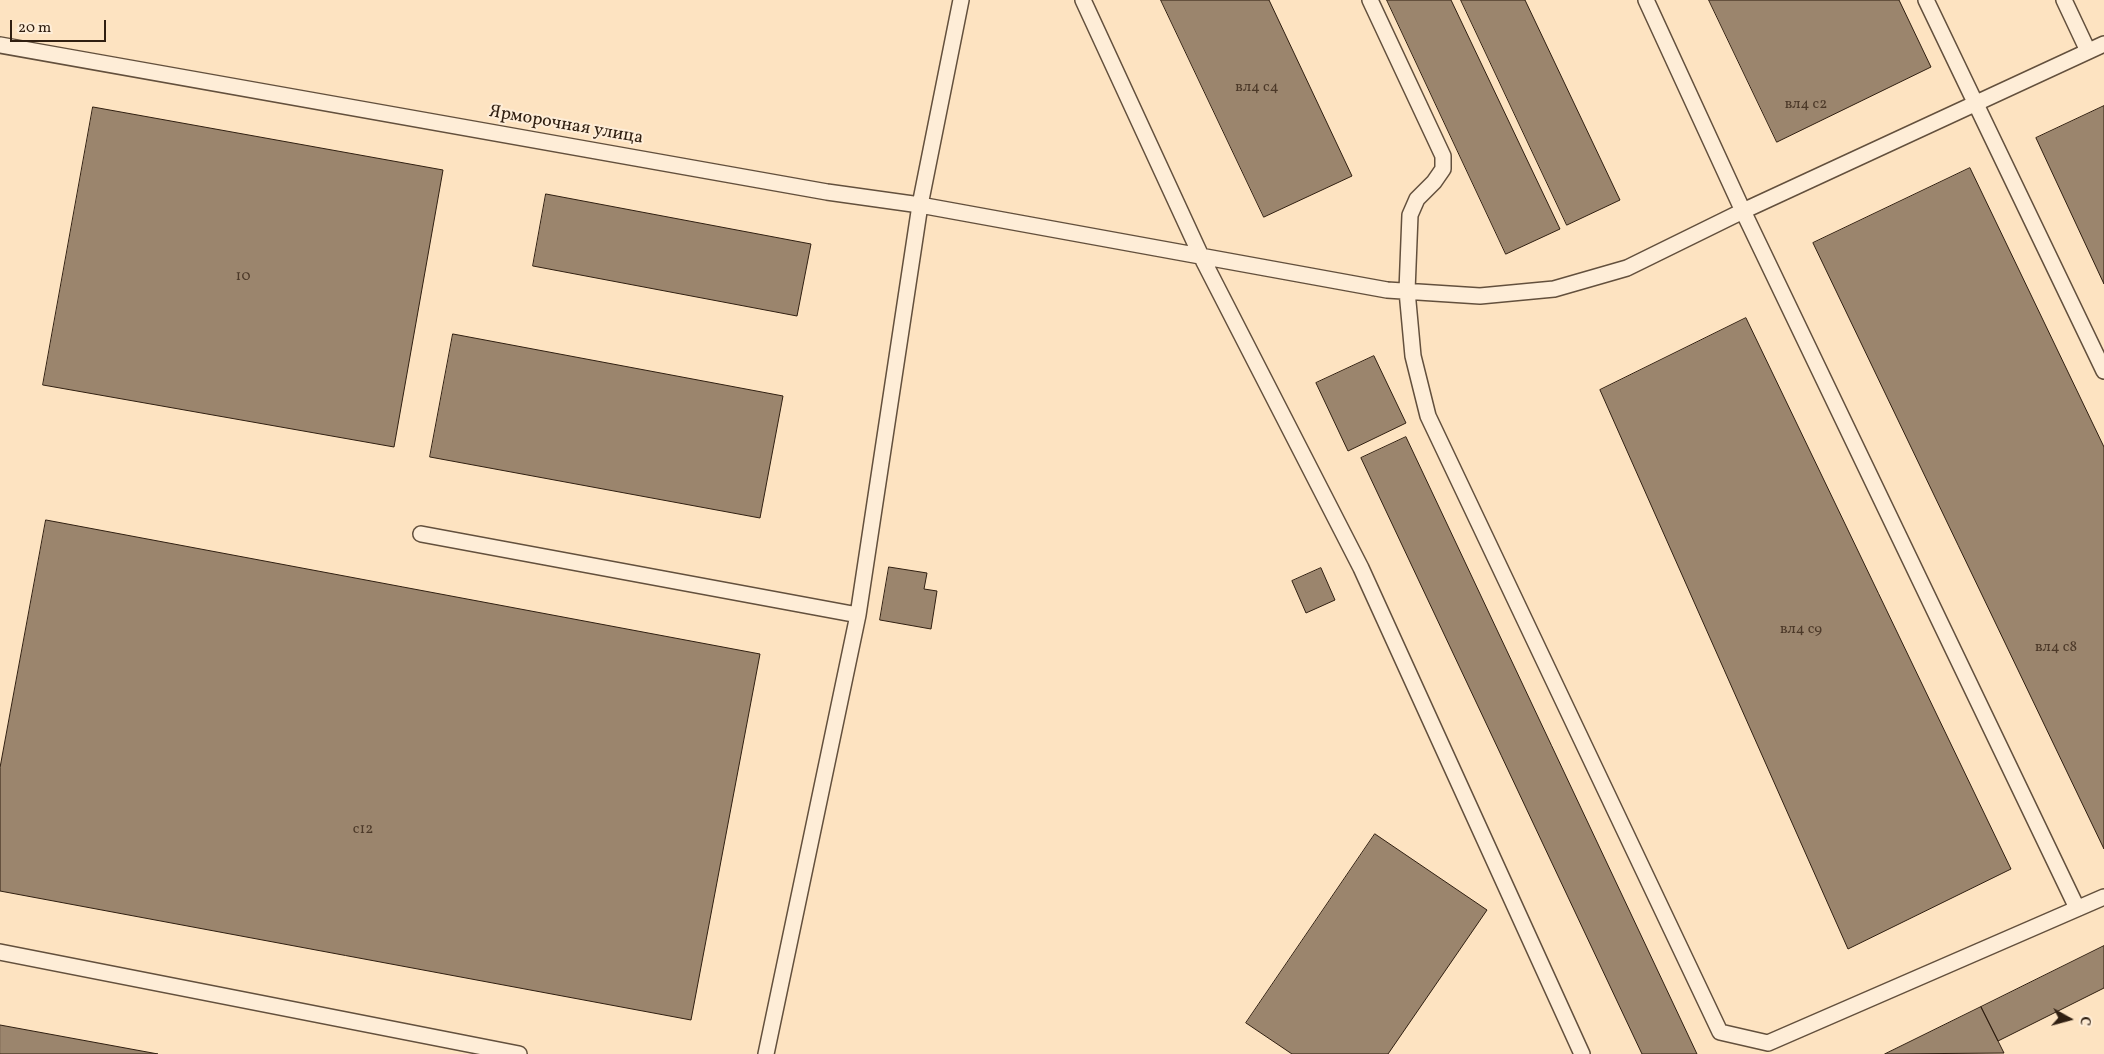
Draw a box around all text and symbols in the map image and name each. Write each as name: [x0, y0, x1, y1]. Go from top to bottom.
scale bar: [12, 10, 109, 42]
text: 20 m: [18, 18, 51, 39]
house number: вл4 с4: [1235, 79, 1279, 97]
house number: вл4 с2: [1785, 96, 1827, 114]
street label: Ярморочная улица: [487, 102, 645, 150]
house number: 10: [236, 268, 250, 286]
house number: вл4 с9: [1780, 621, 1822, 639]
house number: вл4 с8: [2035, 639, 2077, 657]
house number: с12: [353, 821, 373, 839]
north arrow: [2044, 994, 2094, 1044]
text: С: [2074, 1015, 2094, 1027]

